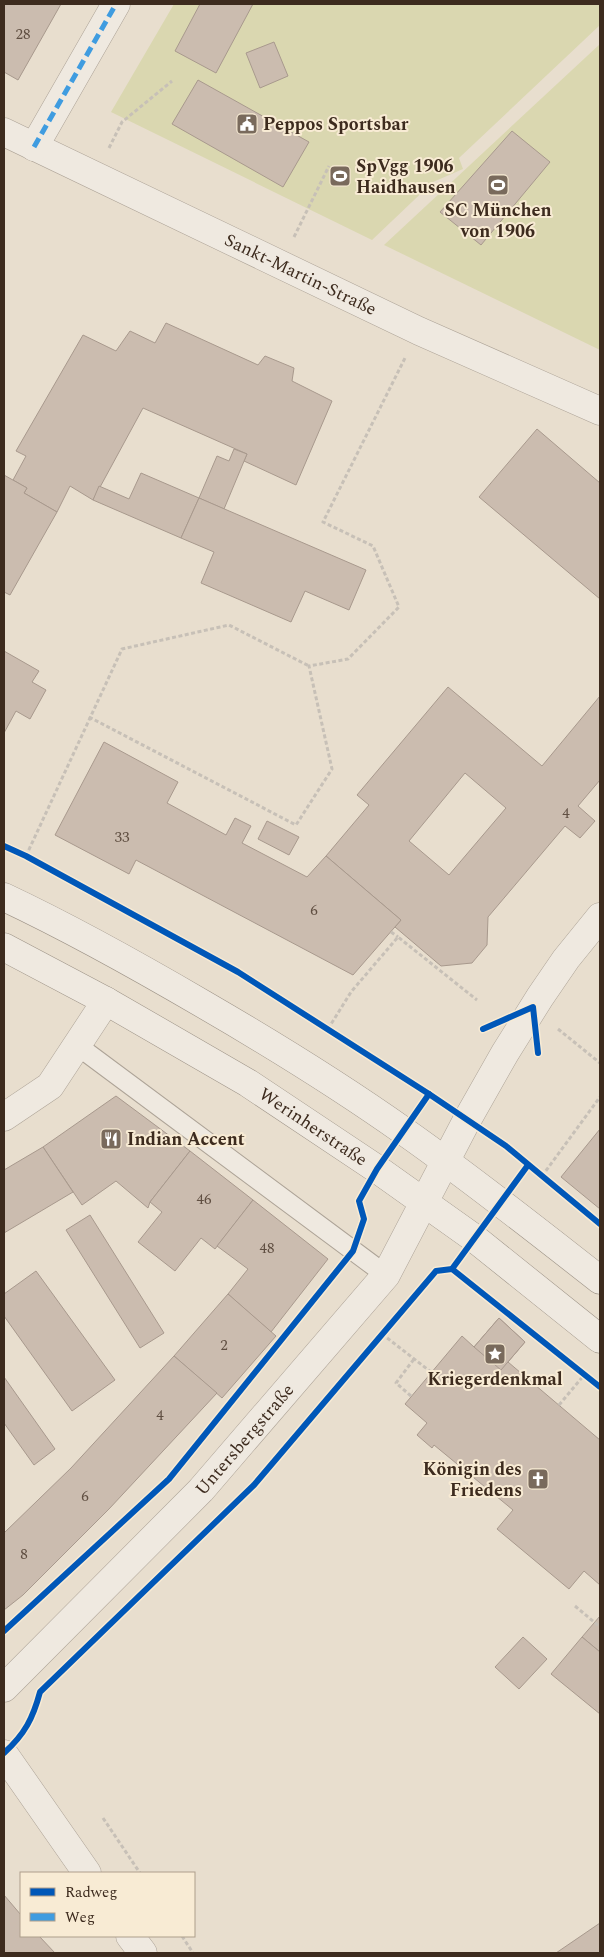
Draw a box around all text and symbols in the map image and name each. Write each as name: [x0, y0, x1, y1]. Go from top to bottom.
house number: 28: [15, 23, 31, 46]
place label: Peppos Sportsbar: [263, 111, 409, 138]
public building icon: Peppos Sportsbar: [235, 112, 259, 136]
place label: SpVgg 1906 Haidhausen: [356, 153, 456, 201]
sports icon: SpVgg 1906 Haidhausen: [328, 164, 352, 188]
sports icon: SC München von 1906: [486, 173, 510, 197]
place label: SC München von 1906: [444, 197, 552, 245]
street label: Sankt-Martin-Straße: [220, 227, 381, 323]
house number: 4: [562, 802, 570, 825]
house number: 33: [114, 826, 130, 849]
house number: 6: [310, 899, 318, 922]
street label: Werinherstraße: [253, 1081, 373, 1173]
place label: Indian Accent: [127, 1126, 245, 1153]
restaurant icon: Indian Accent: [99, 1127, 123, 1151]
house number: 46: [196, 1188, 212, 1211]
house number: 48: [259, 1237, 275, 1260]
house number: 2: [220, 1334, 228, 1357]
place icon: Kriegerdenkmal: [483, 1342, 507, 1366]
place label: Kriegerdenkmal: [427, 1366, 563, 1393]
street label: Untersbergstraße: [189, 1378, 301, 1502]
house number: 4: [156, 1404, 164, 1427]
place label: Königin des Friedens: [423, 1456, 522, 1504]
church icon: Königin des Friedens: [526, 1467, 550, 1491]
house number: 6: [81, 1485, 89, 1508]
house number: 8: [20, 1543, 28, 1566]
legend: [20, 1872, 195, 1937]
text: Radweg: [65, 1881, 118, 1904]
text: Weg: [65, 1906, 95, 1929]

